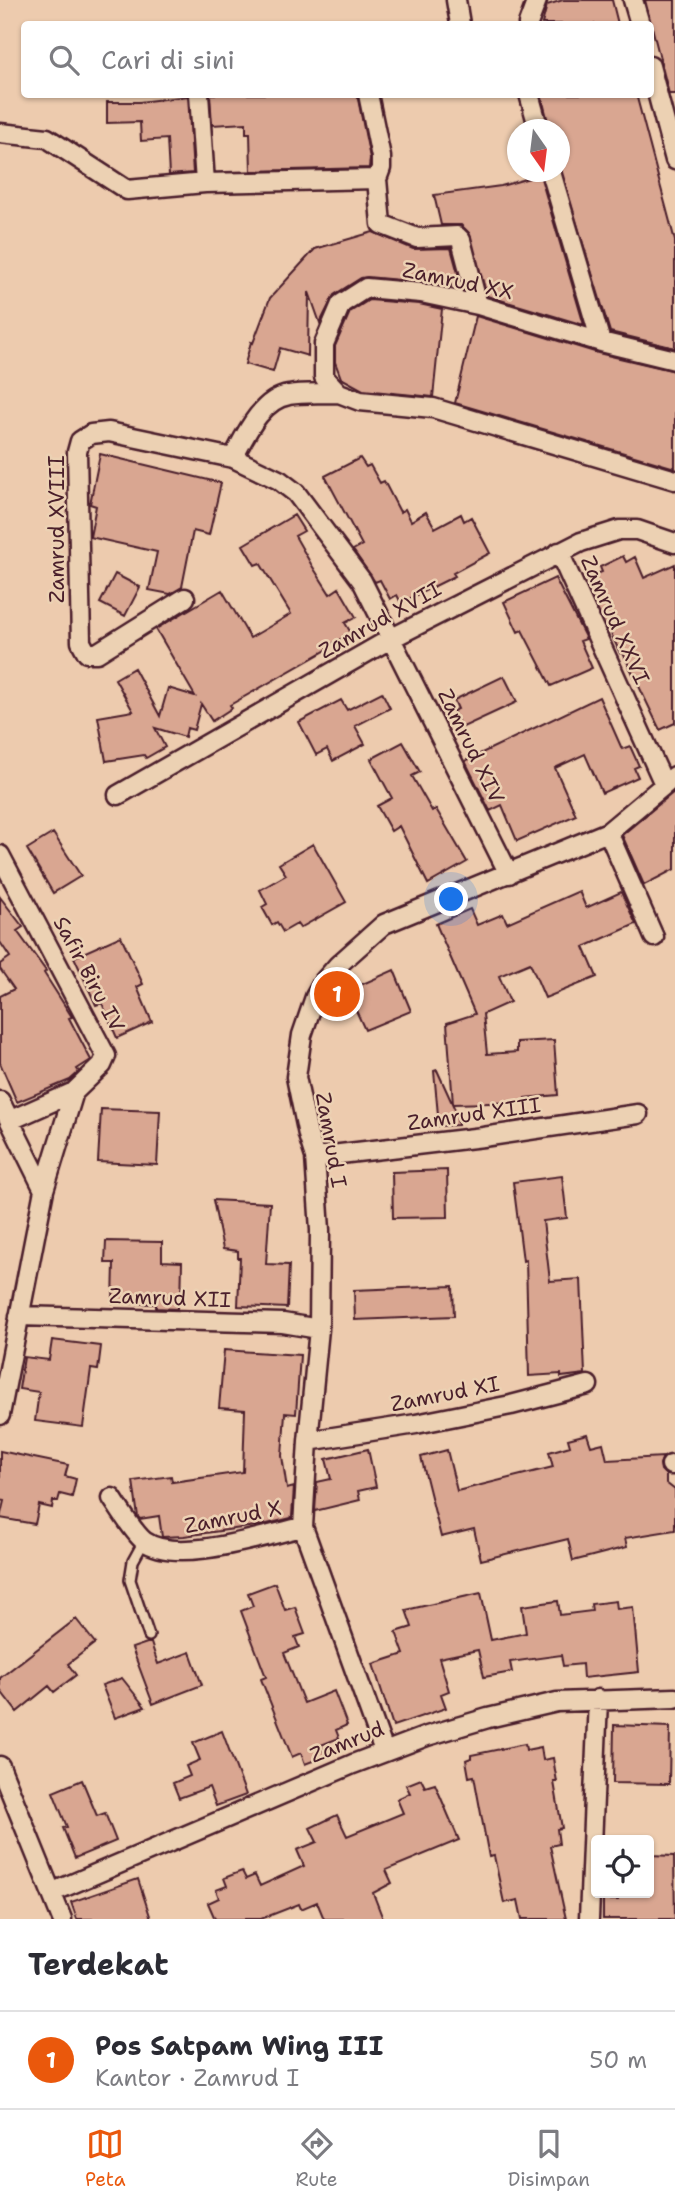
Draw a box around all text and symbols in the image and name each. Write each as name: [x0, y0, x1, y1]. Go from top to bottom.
search box: [21, 21, 654, 98]
icon: search: [45, 41, 83, 79]
text: Cari di sini: [101, 42, 235, 77]
north arrow: [507, 119, 570, 182]
street label: Zamrud XX: [400, 256, 516, 306]
street label: Zamrud XVIII: [43, 455, 71, 603]
street label: Zamrud XXVI: [574, 551, 656, 689]
street label: Zamrud XVII: [314, 575, 446, 665]
street label: Zamrud XIV: [431, 684, 511, 808]
your location: [434, 882, 468, 916]
street label: Safir Biru IV: [47, 911, 131, 1037]
pin: 1: [314, 968, 360, 1020]
street label: Zamrud I: [309, 1090, 353, 1190]
street label: Zamrud XIII: [406, 1091, 542, 1137]
street label: Zamrud XII: [108, 1282, 232, 1314]
street label: Zamrud XI: [388, 1370, 502, 1418]
street label: Zamrud X: [182, 1494, 284, 1540]
street label: Zamrud: [306, 1714, 388, 1770]
map controls: [591, 1835, 654, 1898]
button: locate: [591, 1835, 654, 1898]
text: Terdekat: [28, 1944, 168, 1985]
text: Pos Satpam Wing III: [95, 2028, 383, 2063]
text: 1: [46, 2045, 56, 2075]
text: 50 m: [589, 2045, 647, 2075]
text: Kantor · Zamrud I: [95, 2063, 299, 2093]
tab: Peta: [85, 2125, 125, 2192]
tab: Rute: [296, 2125, 338, 2192]
tab: Disimpan: [508, 2125, 590, 2192]

